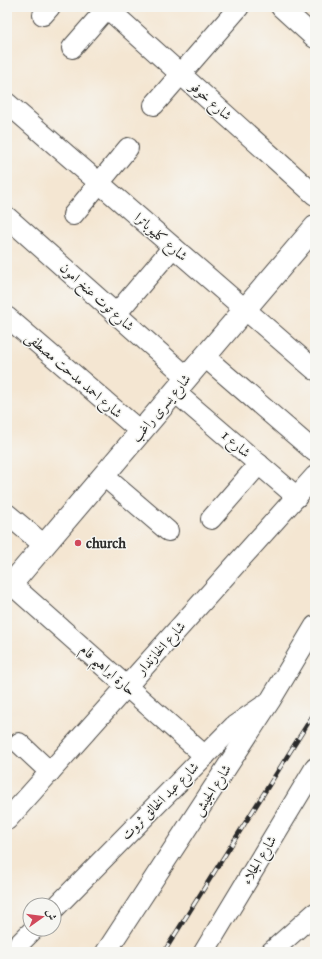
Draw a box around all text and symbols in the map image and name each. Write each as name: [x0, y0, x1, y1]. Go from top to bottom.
street label: شارع خوفو: [183, 77, 235, 126]
street label: شارع كليوباترا: [129, 209, 191, 267]
street label: شارع توت عنخ امون: [54, 259, 138, 338]
street label: شارع احمد مدحت مصطفى: [20, 328, 126, 424]
street label: شارع يسرى راغب: [128, 370, 197, 447]
street label: شارع 1: [216, 427, 254, 463]
place label: church: [86, 535, 126, 552]
marker: church: [73, 538, 83, 548]
street label: شارع الخازندار: [131, 618, 192, 682]
street label: حارة ابراهيم فام: [73, 641, 139, 703]
street label: شارع عبد الخالق ثروت: [118, 759, 205, 846]
street label: شارع الجيش: [189, 761, 237, 820]
street label: شارع الجلاء: [238, 832, 283, 889]
north arrow: [22, 897, 62, 937]
text: ش: [44, 908, 59, 922]

